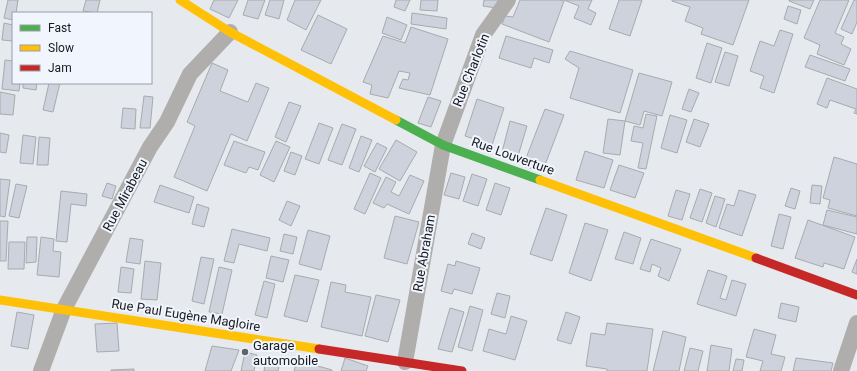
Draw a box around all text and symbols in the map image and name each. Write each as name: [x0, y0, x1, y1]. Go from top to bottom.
legend: [12, 12, 152, 84]
text: Fast: [48, 21, 71, 35]
street label: Rue Charlotin: [450, 31, 492, 109]
text: Slow: [48, 41, 74, 55]
text: Jam: [48, 61, 72, 75]
street label: Rue Louverture: [469, 134, 557, 178]
street label: Rue Mirabeau: [100, 156, 150, 234]
street label: Rue Abraham: [410, 213, 438, 293]
street label: Rue Paul Eugène Magloire: [110, 296, 262, 334]
place label: Garage automobile: [253, 338, 318, 368]
marker: Garage automobile: [240, 347, 250, 357]

